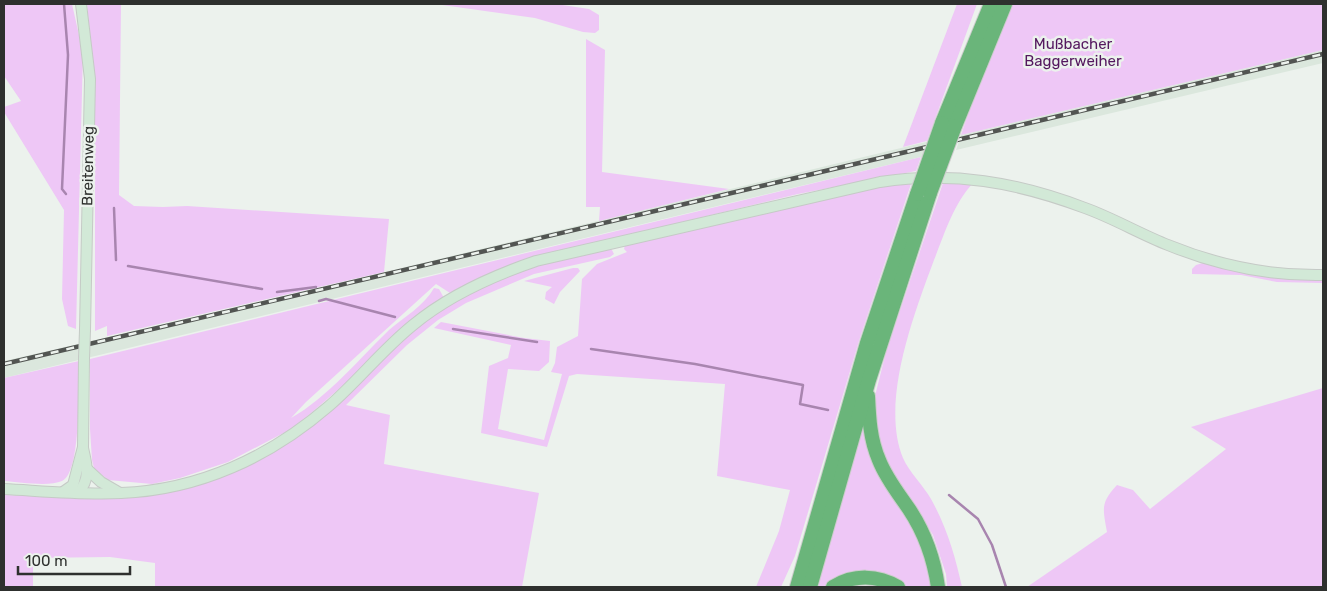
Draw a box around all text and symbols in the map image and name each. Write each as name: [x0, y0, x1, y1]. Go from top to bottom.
park label: Mußbacher Baggerweiher: [1024, 35, 1122, 70]
street label: Breitenweg: [78, 126, 98, 206]
scale bar: [18, 544, 130, 576]
text: 100 m: [25, 552, 67, 570]

